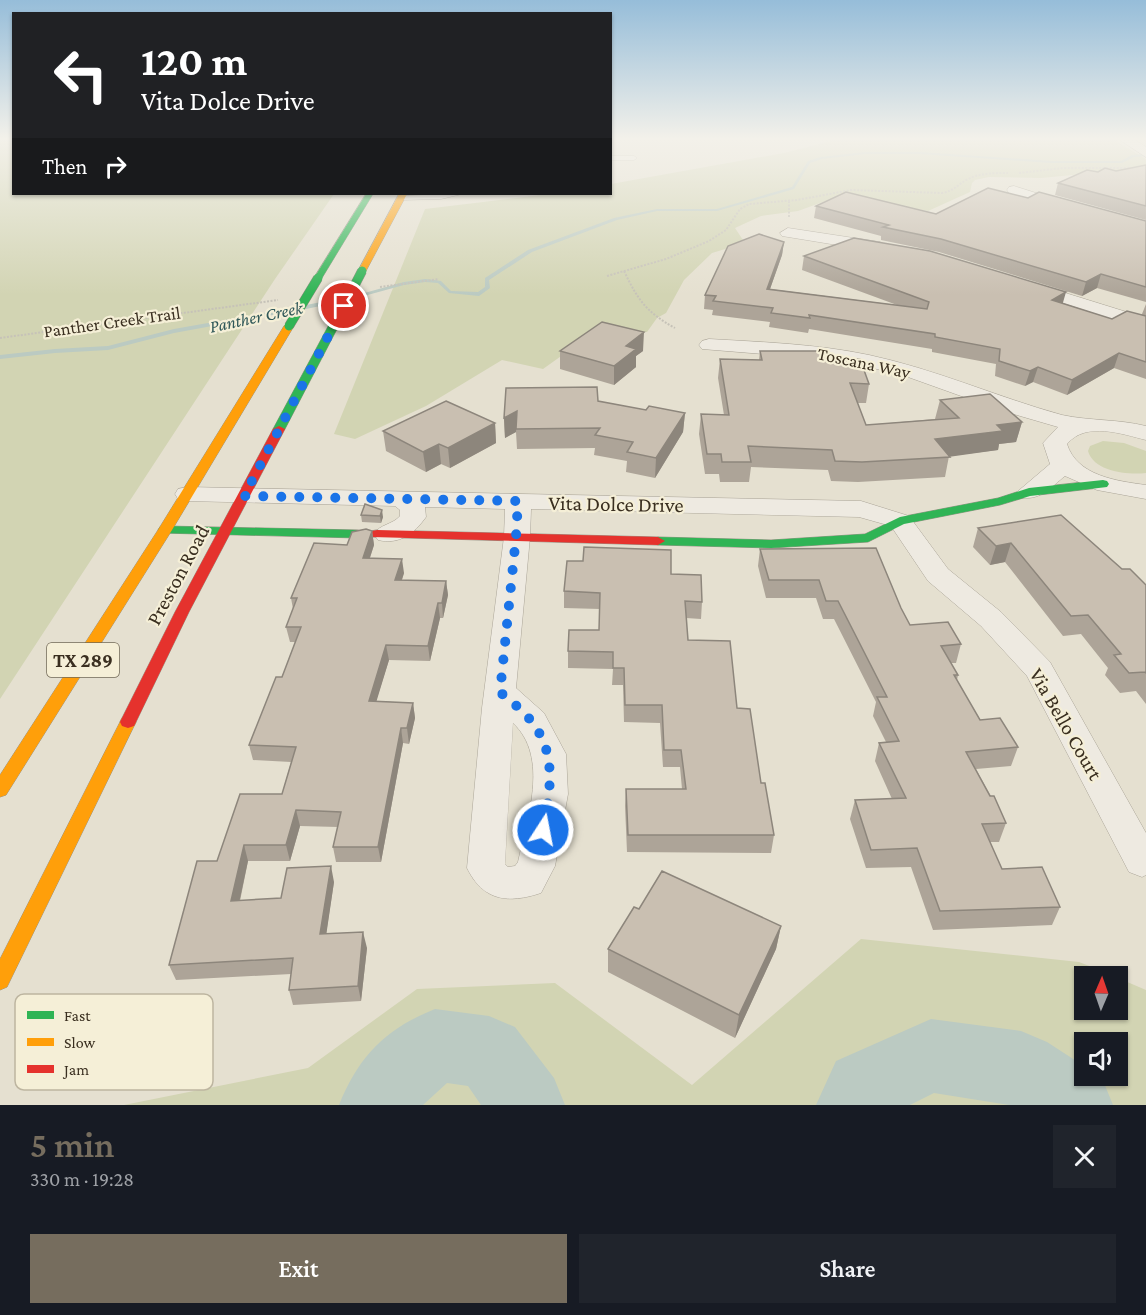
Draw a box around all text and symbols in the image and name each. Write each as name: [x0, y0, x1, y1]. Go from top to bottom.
icon: left: [42, 36, 120, 114]
text: 120 m: [141, 37, 247, 84]
text: Vita Dolce Drive: [141, 86, 315, 116]
icon: right: [99, 150, 132, 183]
text: Then: [42, 154, 87, 179]
pin: [318, 280, 369, 331]
icon: arrive: [327, 289, 360, 322]
water label: Panther Creek: [208, 297, 306, 337]
street label: Panther Creek Trail: [42, 302, 182, 342]
street label: Toscana Way: [816, 343, 913, 383]
street label: Vita Dolce Drive: [548, 491, 684, 517]
street label: Preston Road: [142, 521, 214, 629]
road number: TX 289: [47, 643, 119, 677]
street label: Via Bello Court: [1024, 664, 1108, 785]
position arrow: [511, 798, 575, 862]
north arrow: [1074, 966, 1128, 1020]
map controls: [1074, 966, 1128, 1086]
legend: [15, 994, 213, 1090]
text: Fast: [64, 1007, 91, 1024]
button: sound: [1074, 1032, 1128, 1086]
text: Slow: [64, 1034, 96, 1051]
text: Jam: [62, 1061, 89, 1079]
text: 5 min: [30, 1125, 114, 1165]
button: close: [1053, 1125, 1116, 1188]
text: 330 m · 19:28: [30, 1168, 134, 1190]
button: Exit: [30, 1234, 567, 1303]
button: Share: [579, 1234, 1116, 1303]

